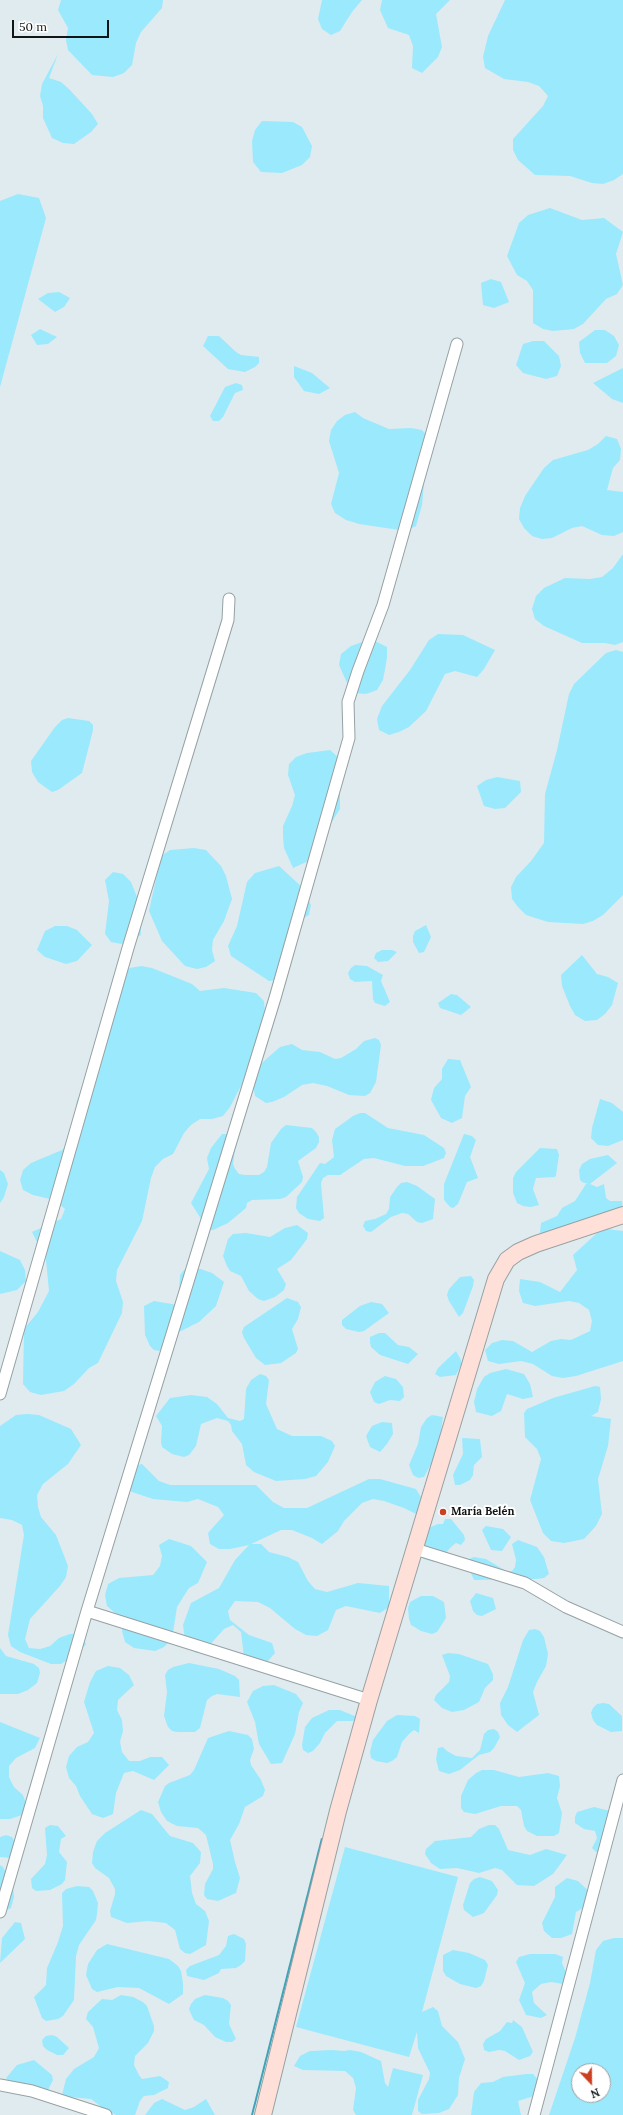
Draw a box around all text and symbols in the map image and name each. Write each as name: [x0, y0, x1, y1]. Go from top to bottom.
scale bar: [14, 12, 111, 38]
text: 50 m: [19, 19, 47, 34]
place label: María Belén: [451, 1505, 514, 1519]
marker: María Belén: [438, 1507, 448, 1517]
north arrow: [571, 2063, 611, 2103]
text: N: [589, 2085, 602, 2101]

